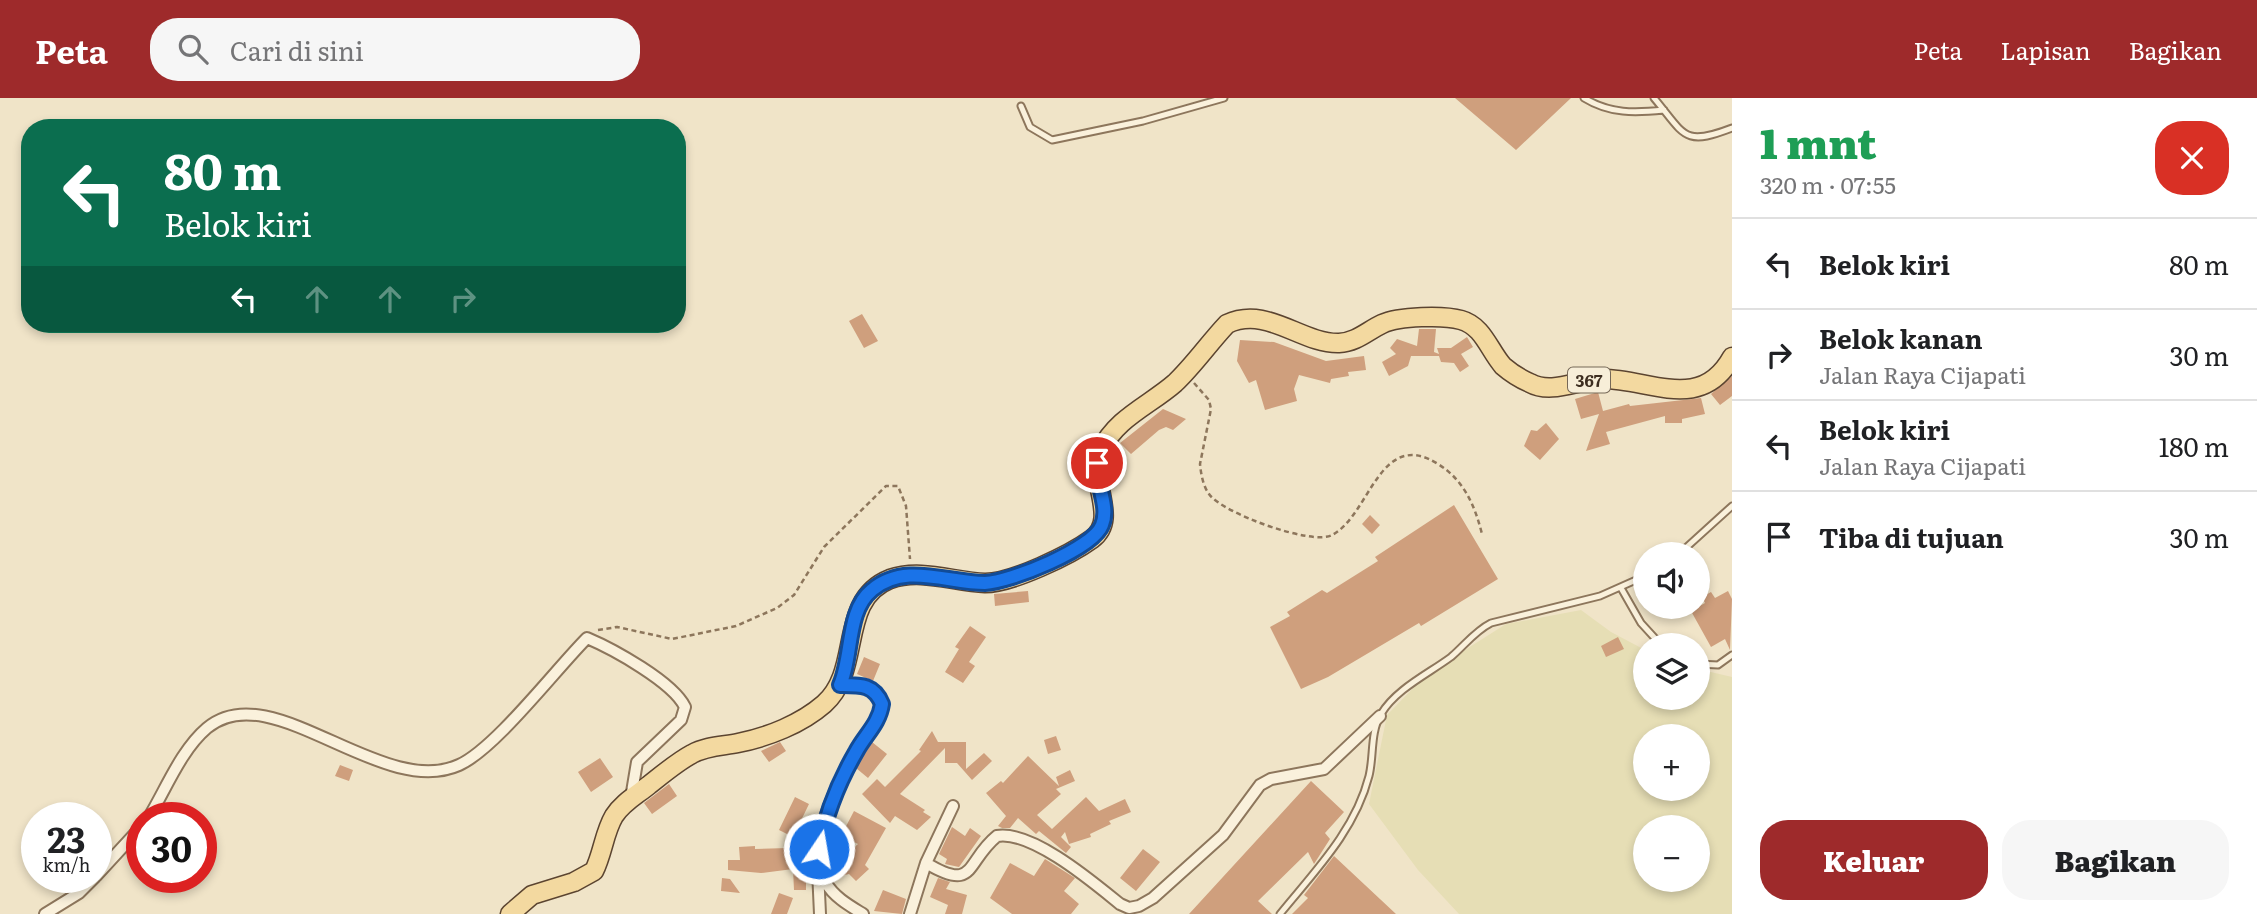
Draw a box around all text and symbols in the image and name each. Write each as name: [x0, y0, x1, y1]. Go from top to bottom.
search box: [150, 18, 640, 81]
text: Peta: [35, 25, 108, 74]
icon: search: [174, 30, 212, 68]
text: Cari di sini: [230, 30, 364, 69]
text: Peta: [1913, 32, 1962, 67]
text: Lapisan: [2000, 32, 2091, 67]
text: Bagikan: [2129, 32, 2222, 67]
text: 1 mnt: [1760, 110, 1876, 172]
button: close: [2155, 121, 2229, 195]
text: 80 m: [164, 132, 282, 205]
icon: left: [49, 147, 140, 238]
text: 320 m · 07:55: [1760, 167, 1896, 201]
text: Belok kiri: [164, 199, 312, 247]
text: Belok kiri: [1819, 244, 1950, 283]
text: 80 m: [2169, 244, 2229, 283]
icon: left: [1760, 245, 1798, 283]
icon: left: [225, 280, 263, 318]
icon: ahead: [298, 280, 336, 318]
icon: ahead: [371, 280, 409, 318]
icon: right: [444, 280, 482, 318]
text: Belok kanan: [1819, 318, 1983, 357]
text: 30 m: [2169, 335, 2229, 374]
icon: right: [1760, 336, 1798, 374]
text: Jalan Raya Cijapati: [1819, 357, 2026, 391]
road number: 367: [1568, 368, 1610, 392]
text: Belok kiri: [1819, 409, 1950, 448]
text: 180 m: [2159, 426, 2229, 465]
icon: left: [1760, 427, 1798, 465]
pin: [1067, 433, 1127, 493]
icon: arrive: [1078, 444, 1116, 482]
text: Jalan Raya Cijapati: [1819, 448, 2026, 482]
text: Tiba di tujuan: [1819, 517, 2004, 556]
text: 30 m: [2169, 517, 2229, 556]
icon: arrive: [1760, 518, 1798, 556]
map controls: [1633, 542, 1710, 892]
button: sound: [1633, 542, 1710, 619]
button: layers: [1633, 633, 1710, 710]
button: +: [1633, 724, 1710, 801]
speed limit sign: 30: [126, 802, 217, 893]
text: 23: [47, 812, 86, 864]
position arrow: [782, 812, 856, 886]
button: −: [1633, 815, 1710, 892]
button: Keluar: [1760, 820, 1988, 900]
button: Bagikan: [2002, 820, 2229, 900]
text: km/h: [43, 851, 90, 878]

